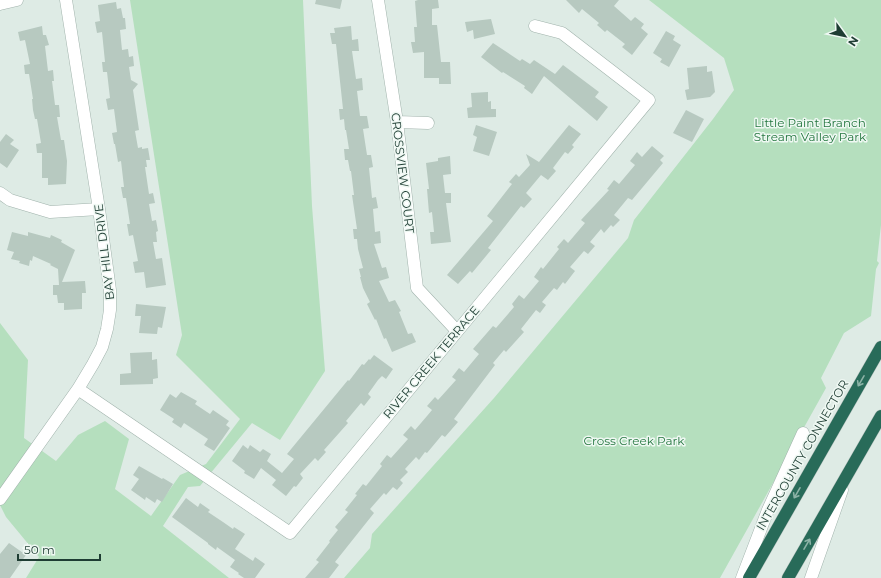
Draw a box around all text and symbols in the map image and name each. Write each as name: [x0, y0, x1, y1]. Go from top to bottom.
north arrow: [825, 16, 865, 56]
text: N: [845, 34, 862, 49]
street label: CROSSVIEW COURT: [388, 112, 418, 234]
park label: Little Paint Branch Stream Valley Park: [754, 115, 867, 144]
street label: BAY HILL DRIVE: [91, 203, 117, 301]
street label: RIVER CREEK TERRACE: [379, 303, 483, 421]
one-way arrow: [857, 375, 865, 387]
street label: INTERCOUNTY CONNECTOR: [753, 377, 852, 533]
park label: Cross Creek Park: [584, 433, 685, 448]
one-way arrow: [792, 487, 800, 499]
scale bar: [18, 536, 100, 562]
one-way arrow: [804, 538, 812, 550]
text: 50 m: [24, 542, 55, 557]

